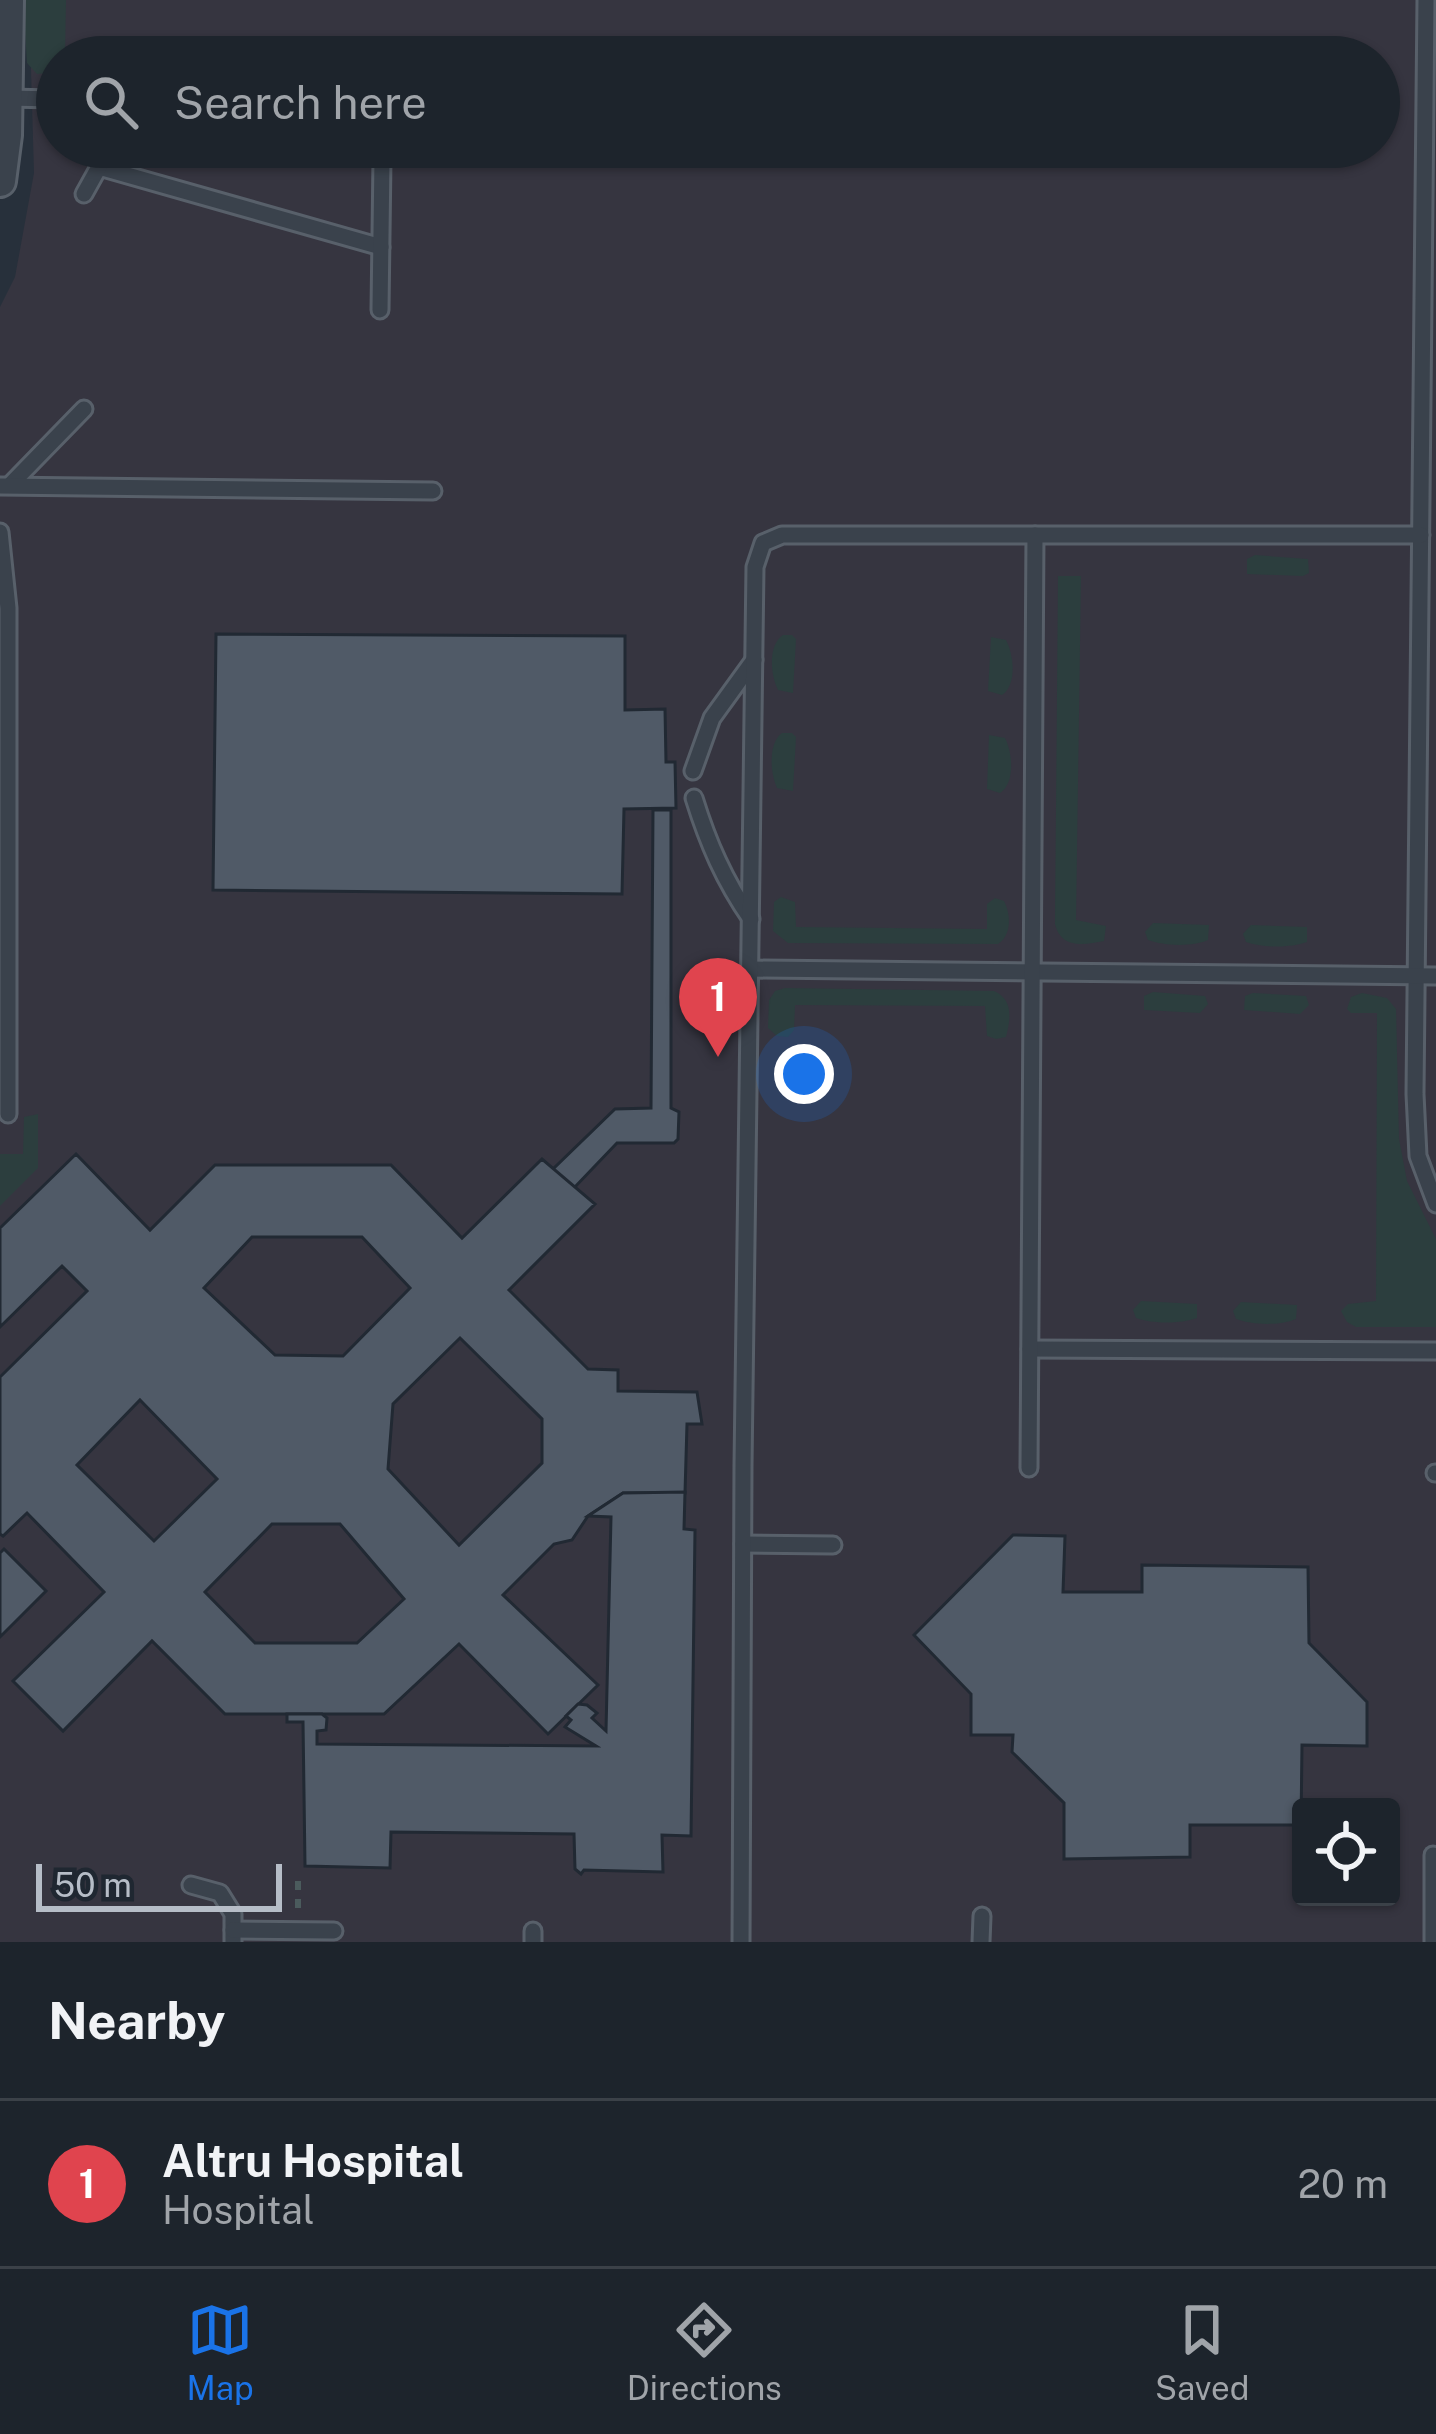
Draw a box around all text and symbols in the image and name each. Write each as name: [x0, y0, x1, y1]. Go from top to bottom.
search box: [36, 36, 1400, 168]
icon: search: [78, 69, 144, 135]
text: Search here: [174, 76, 427, 129]
pin: 1: [679, 958, 757, 1057]
your location: [774, 1044, 834, 1104]
map controls: [1292, 1798, 1400, 1906]
button: locate: [1292, 1798, 1400, 1906]
scale bar: [36, 1858, 282, 1911]
text: 50 m: [54, 1866, 132, 1904]
text: Nearby: [48, 1991, 225, 2050]
text: Altru Hospital: [162, 2134, 464, 2187]
text: 1: [79, 2161, 95, 2207]
text: 20 m: [1298, 2161, 1388, 2207]
text: Hospital: [162, 2187, 315, 2233]
tab: Map: [187, 2297, 254, 2407]
tab: Directions: [627, 2297, 782, 2407]
tab: Saved: [1155, 2297, 1249, 2407]

